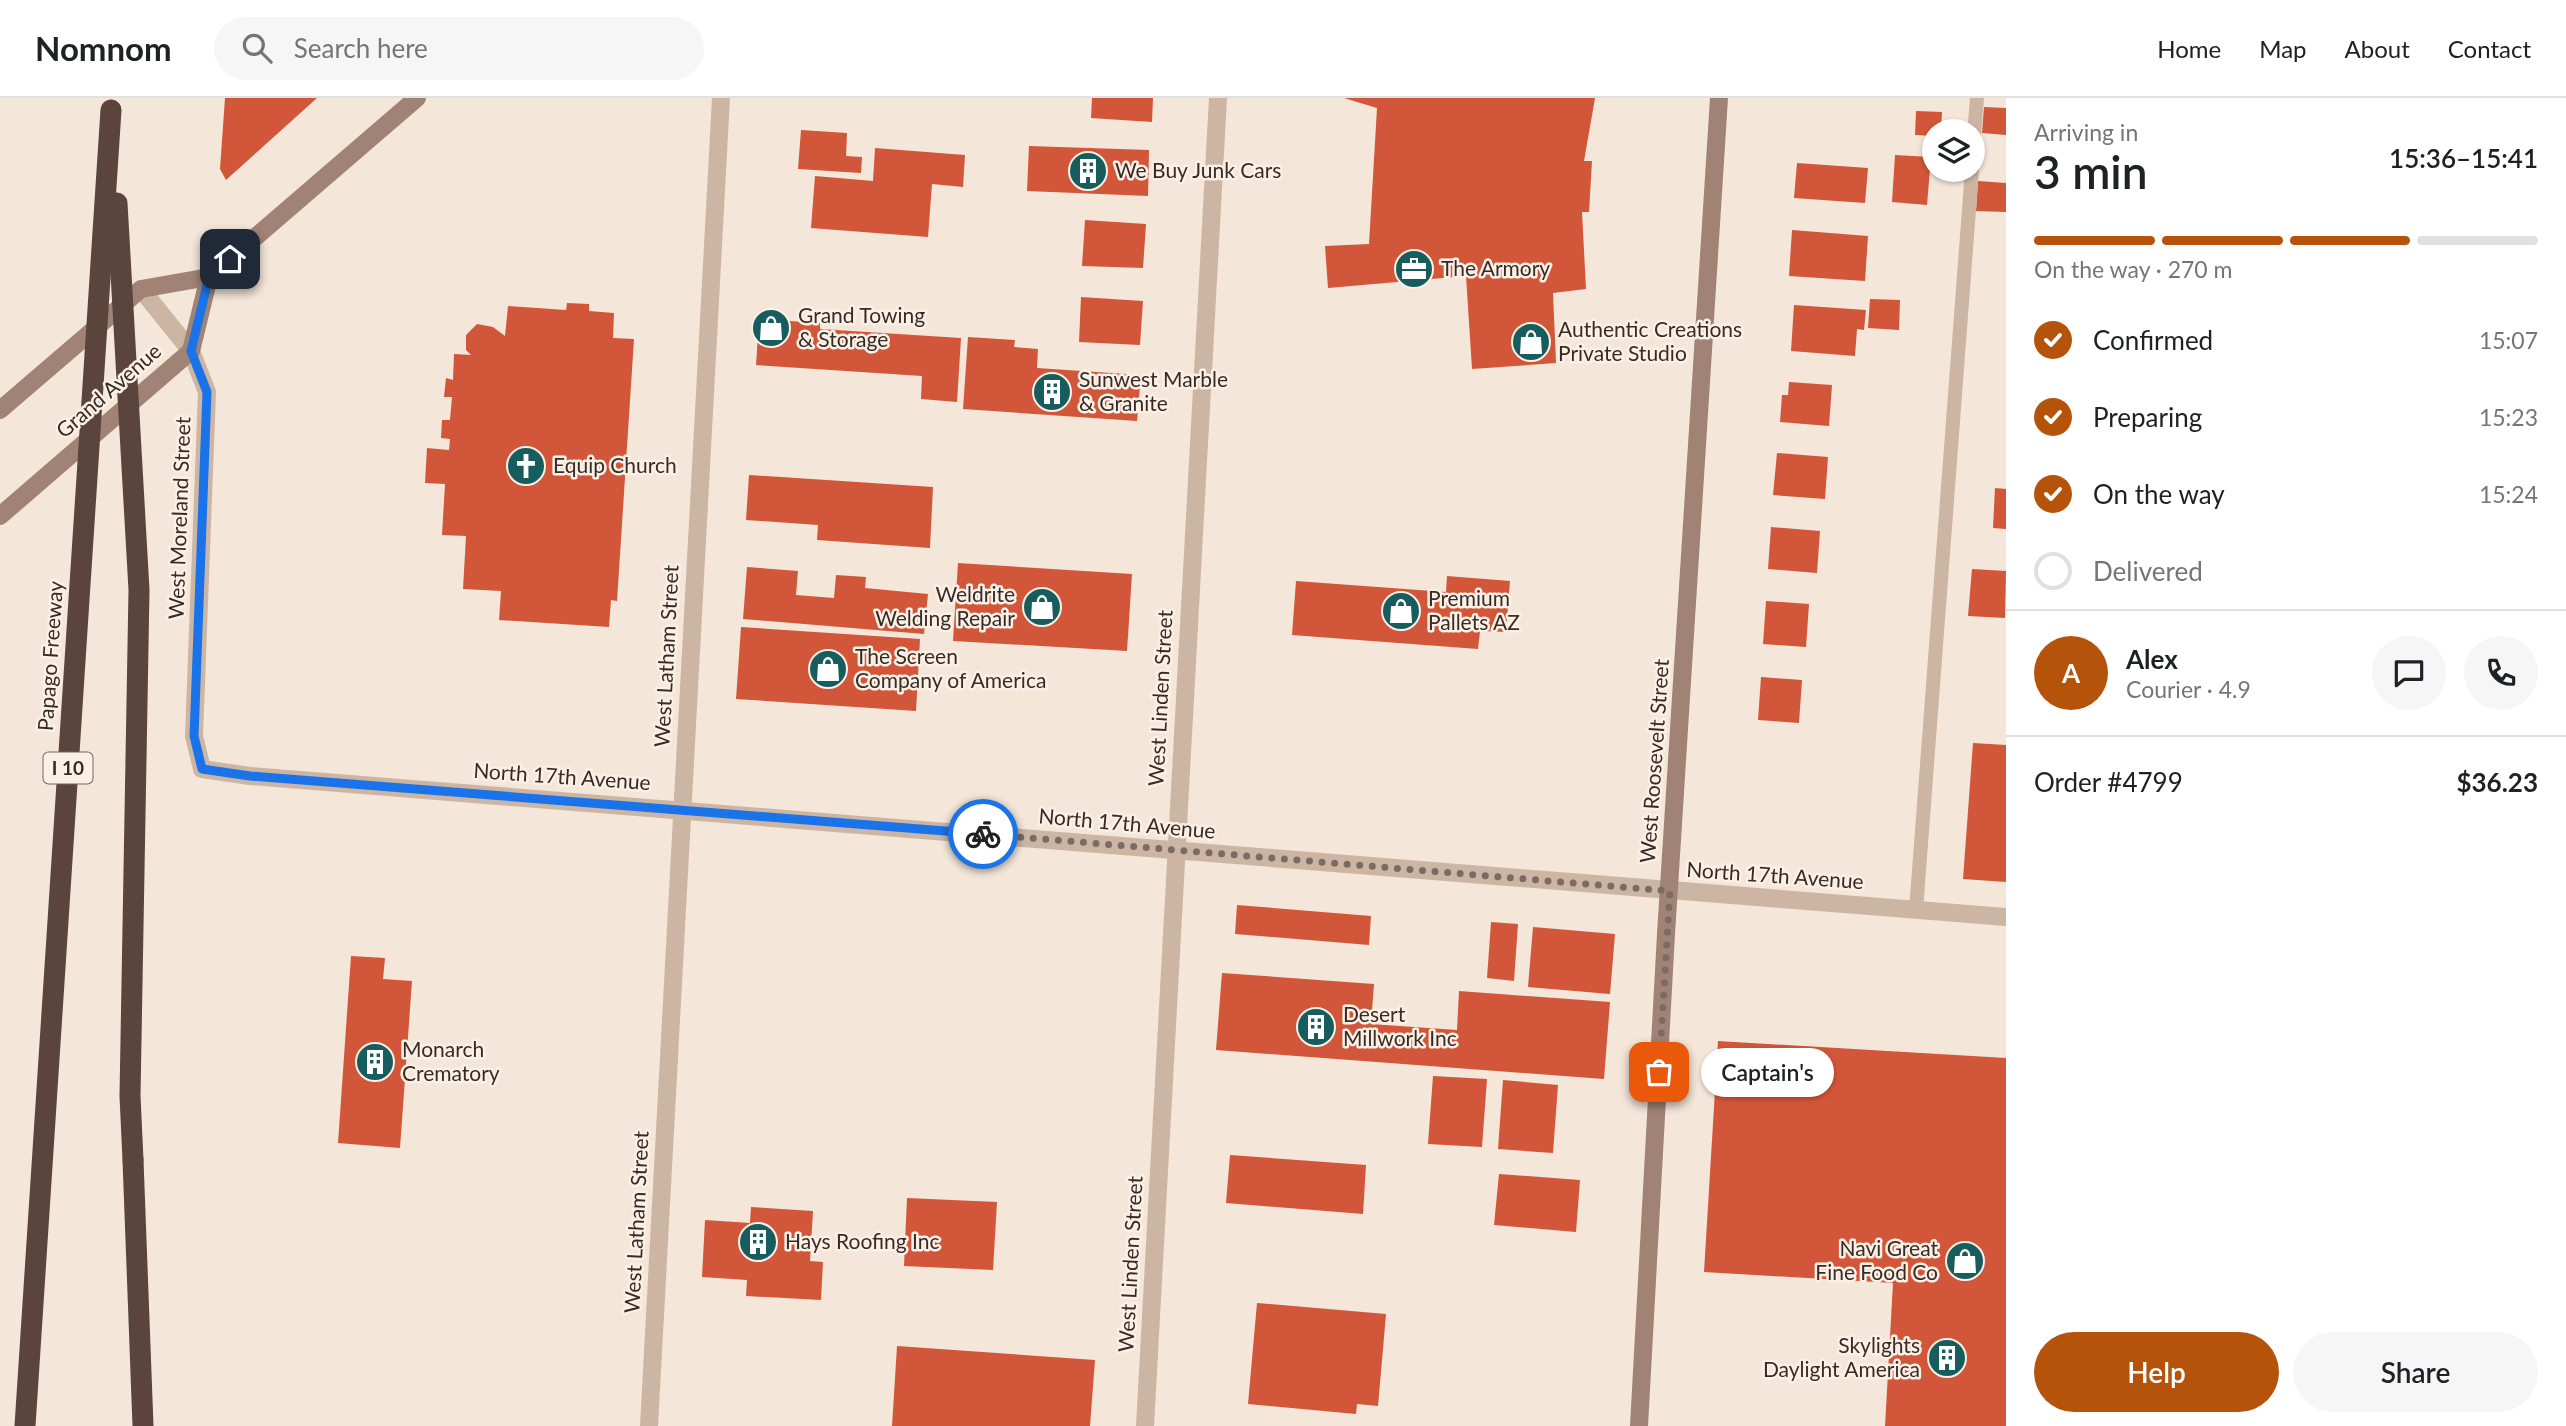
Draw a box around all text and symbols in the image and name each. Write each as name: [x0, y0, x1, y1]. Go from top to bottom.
search box: [214, 17, 704, 80]
text: Nomnom: [35, 28, 172, 68]
icon: search: [238, 29, 276, 67]
text: Search here: [294, 32, 428, 64]
text: Home: [2157, 34, 2221, 63]
text: Map: [2259, 34, 2307, 63]
text: About: [2345, 34, 2410, 63]
text: Contact: [2448, 34, 2531, 63]
text: Arriving in: [2034, 118, 2138, 146]
map controls: [1922, 119, 1985, 182]
button: layers: [1922, 119, 1985, 182]
text: 15:36–15:41: [2389, 142, 2538, 174]
text: 3 min: [2034, 144, 2148, 199]
building icon: We Buy Junk Cars: [1067, 150, 1109, 192]
place label: We Buy Junk Cars: [1115, 157, 1281, 182]
pin: [200, 229, 260, 289]
icon: home: [211, 240, 249, 278]
office icon: The Armory: [1393, 248, 1435, 290]
place label: The Armory: [1441, 255, 1550, 280]
text: On the way · 270 m: [2034, 255, 2233, 283]
place label: Grand Towing & Storage: [798, 302, 925, 351]
shop icon: Grand Towing & Storage: [750, 307, 792, 349]
place label: Authentic Creations Private Studio: [1558, 316, 1742, 365]
shop icon: Authentic Creations Private Studio: [1510, 321, 1552, 363]
icon: check: [2034, 321, 2072, 359]
text: Confirmed: [2093, 324, 2213, 356]
text: 15:07: [2479, 326, 2538, 354]
street label: Grand Avenue: [50, 338, 166, 442]
place label: Sunwest Marble & Granite: [1079, 366, 1228, 415]
building icon: Sunwest Marble & Granite: [1031, 371, 1073, 413]
icon: check: [2034, 398, 2072, 436]
text: Preparing: [2093, 401, 2202, 433]
text: 15:23: [2479, 403, 2538, 431]
street label: West Moreland Street: [162, 416, 195, 620]
church icon: Equip Church: [505, 445, 547, 487]
place label: Equip Church: [553, 452, 677, 477]
icon: check: [2034, 475, 2072, 513]
text: On the way: [2093, 478, 2225, 510]
text: 15:24: [2479, 480, 2538, 508]
text: Delivered: [2093, 555, 2203, 587]
street label: West Latham Street: [648, 564, 683, 748]
street label: Papago Freeway: [32, 580, 67, 732]
place label: Weldrite Welding Repair: [875, 581, 1015, 630]
place label: Premium Pallets AZ: [1428, 585, 1520, 634]
shop icon: Weldrite Welding Repair: [1021, 586, 1063, 628]
shop icon: Premium Pallets AZ: [1380, 590, 1422, 632]
street label: West Linden Street: [1142, 609, 1177, 787]
button: chat: [2372, 636, 2446, 710]
button: phone: [2464, 636, 2538, 710]
place label: The Screen Company of America: [855, 643, 1046, 692]
text: Alex: [2126, 643, 2178, 675]
shop icon: The Screen Company of America: [807, 648, 849, 690]
street label: West Roosevelt Street: [1634, 657, 1673, 864]
text: A: [2062, 657, 2080, 689]
text: Courier · 4.9: [2126, 675, 2251, 703]
road number: I 10: [43, 752, 92, 783]
street label: North 17th Avenue: [473, 757, 652, 794]
text: Order #4799: [2034, 766, 2183, 798]
text: $36.23: [2456, 766, 2538, 798]
courier: [948, 799, 1018, 869]
street label: North 17th Avenue: [1038, 802, 1217, 843]
icon: bike: [964, 815, 1002, 853]
street label: North 17th Avenue: [1686, 856, 1865, 893]
place label: Desert Millwork Inc: [1343, 1001, 1457, 1050]
building icon: Desert Millwork Inc: [1295, 1006, 1337, 1048]
place label: Monarch Crematory: [402, 1036, 500, 1085]
building icon: Monarch Crematory: [354, 1041, 396, 1083]
pin: [1629, 1042, 1689, 1102]
callout: Captain's: [1701, 1048, 1834, 1096]
icon: bag: [1640, 1053, 1678, 1091]
text: Captain's: [1721, 1058, 1814, 1086]
street label: West Latham Street: [618, 1130, 653, 1314]
street label: West Linden Street: [1112, 1175, 1147, 1353]
building icon: Hays Roofing Inc: [737, 1221, 779, 1263]
place label: Hays Roofing Inc: [785, 1228, 940, 1253]
place label: Navi Great Fine Food Co: [1815, 1235, 1938, 1284]
shop icon: Navi Great Fine Food Co: [1944, 1240, 1986, 1282]
place label: Skylights Daylight America: [1763, 1332, 1920, 1381]
button: Help: [2034, 1332, 2279, 1412]
button: Share: [2293, 1332, 2538, 1412]
building icon: Skylights Daylight America: [1926, 1337, 1968, 1379]

